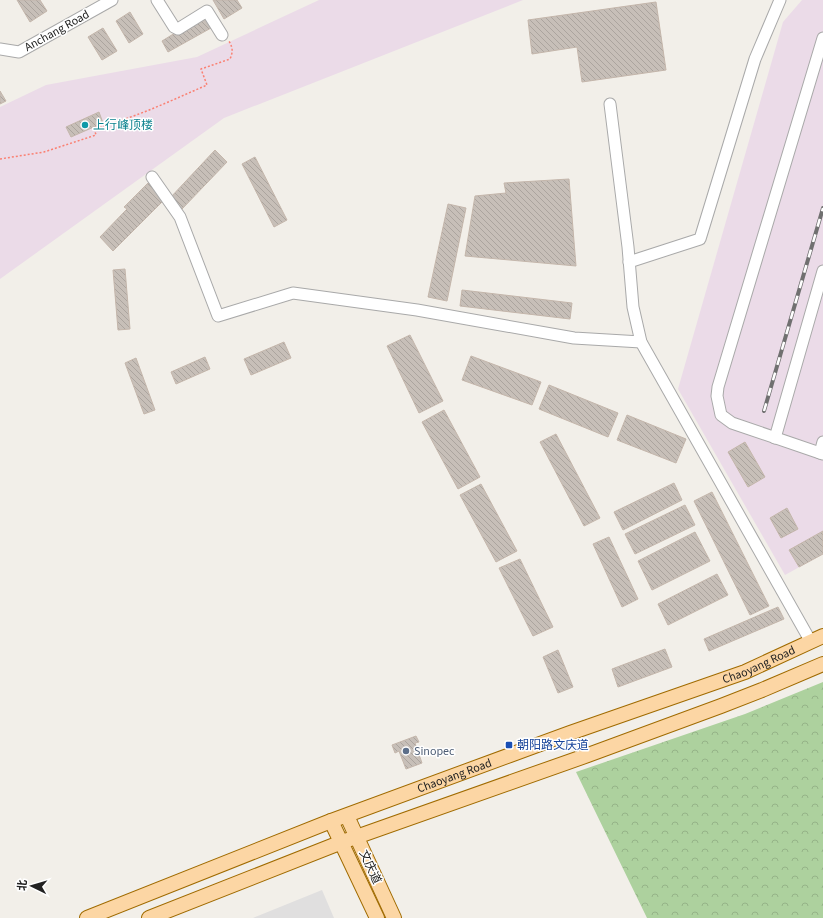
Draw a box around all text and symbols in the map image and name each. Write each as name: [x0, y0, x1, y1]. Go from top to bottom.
street label: Anchang Road: [21, 6, 93, 56]
place label: 上行峰顶楼: [93, 117, 153, 134]
marker: 上行峰顶楼: [80, 120, 90, 130]
street label: Chaoyang Road: [720, 641, 798, 688]
place label: 朝阳路文庆道: [517, 737, 589, 754]
marker: 朝阳路文庆道: [504, 740, 514, 750]
place label: Sinopec: [414, 743, 455, 760]
marker: Sinopec: [401, 746, 411, 756]
street label: Chaoyang Road: [415, 754, 494, 797]
street label: 文庆道: [355, 847, 385, 887]
north arrow: [12, 866, 52, 906]
text: 北: [15, 879, 30, 891]

